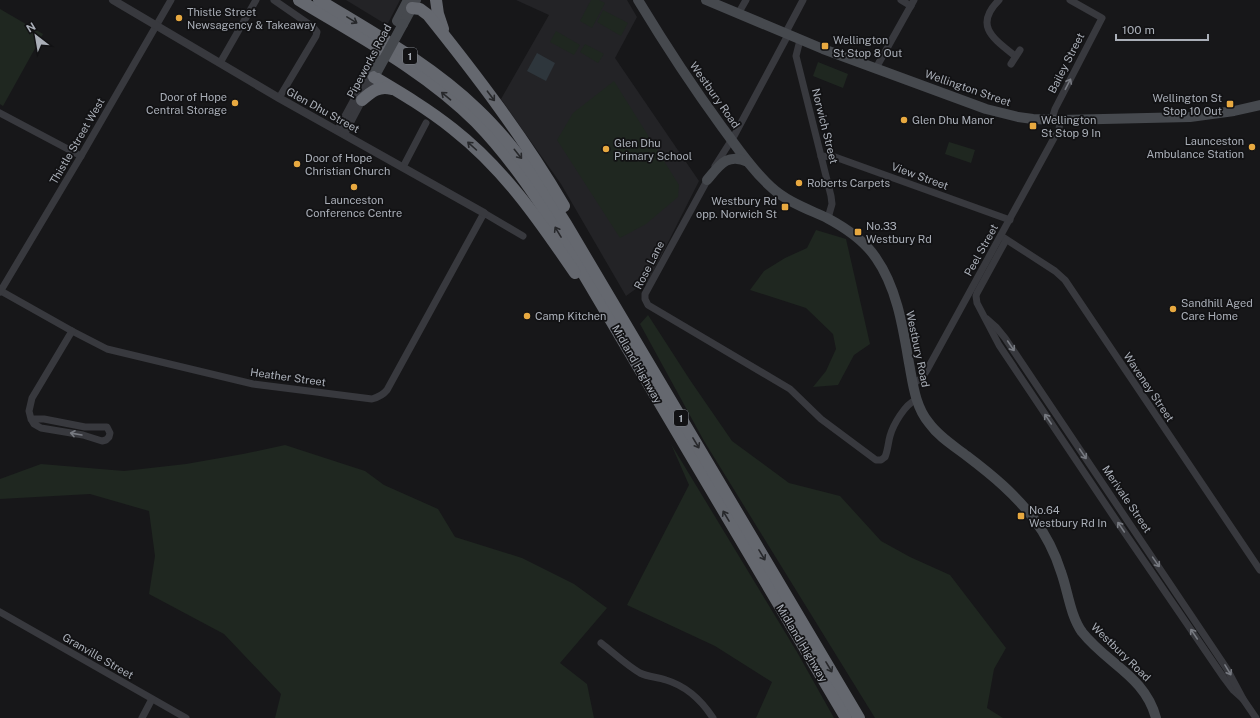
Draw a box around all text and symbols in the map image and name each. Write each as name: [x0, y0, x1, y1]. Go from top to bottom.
place label: Thistle Street Newsagency & Takeaway: [187, 6, 316, 31]
marker: Thistle Street Newsagency & Takeaway: [174, 13, 184, 23]
north arrow: [16, 16, 56, 56]
scale bar: [1116, 16, 1208, 42]
one-way arrow: [346, 17, 358, 25]
text: N: [24, 20, 38, 35]
street label: Pipeworks Road: [345, 22, 393, 100]
text: 100 m: [1122, 23, 1155, 37]
street label: Bailey Street: [1046, 31, 1086, 95]
place label: Wellington St Stop 8 Out: [833, 34, 902, 59]
marker: Wellington St Stop 8 Out: [820, 41, 830, 51]
road number: 1: [403, 48, 417, 64]
street label: Westbury Road: [688, 60, 742, 130]
street label: Wellington Street: [923, 68, 1013, 108]
one-way arrow: [1065, 78, 1072, 90]
street label: Glen Dhu Street: [284, 85, 362, 135]
street label: Norwich Street: [810, 87, 840, 165]
place label: Door of Hope Central Storage: [146, 91, 227, 116]
one-way arrow: [440, 91, 451, 100]
one-way arrow: [487, 91, 495, 102]
place label: Wellington St Stop 10 Out: [1152, 92, 1222, 117]
street label: Thistle Street West: [47, 96, 107, 186]
marker: Door of Hope Central Storage: [230, 98, 240, 108]
marker: Wellington St Stop 10 Out: [1225, 99, 1235, 109]
place label: Glen Dhu Manor: [912, 114, 994, 126]
place label: Wellington St Stop 9 In: [1041, 114, 1101, 139]
marker: Glen Dhu Manor: [899, 115, 909, 125]
marker: Wellington St Stop 9 In: [1028, 121, 1038, 131]
place label: Launceston Ambulance Station: [1146, 135, 1244, 160]
place label: Glen Dhu Primary School: [614, 137, 692, 162]
one-way arrow: [467, 141, 478, 150]
marker: Launceston Ambulance Station: [1247, 142, 1257, 152]
marker: Glen Dhu Primary School: [601, 144, 611, 154]
one-way arrow: [514, 149, 522, 160]
place label: Door of Hope Christian Church: [305, 152, 390, 177]
marker: Door of Hope Christian Church: [292, 159, 302, 169]
street label: View Street: [890, 160, 950, 192]
place label: Roberts Carpets: [807, 177, 891, 189]
marker: Roberts Carpets: [794, 178, 804, 188]
marker: Launceston Conference Centre: [349, 182, 359, 192]
place label: Launceston Conference Centre: [306, 194, 402, 219]
place label: Westbury Rd opp. Norwich St: [696, 195, 777, 220]
marker: Westbury Rd opp. Norwich St: [780, 202, 790, 212]
place label: No.33 Westbury Rd: [866, 220, 932, 245]
street label: Peel Street: [962, 222, 1000, 278]
one-way arrow: [554, 226, 563, 237]
marker: No.33 Westbury Rd: [853, 227, 863, 237]
street label: Rose Lane: [632, 239, 666, 291]
place label: Sandhill Aged Care Home: [1181, 297, 1253, 322]
marker: Sandhill Aged Care Home: [1168, 304, 1178, 314]
place label: Camp Kitchen: [535, 310, 606, 322]
street label: Westbury Road: [904, 310, 932, 388]
marker: Camp Kitchen: [522, 311, 532, 321]
street label: Midland Highway: [610, 323, 664, 405]
one-way arrow: [1007, 340, 1015, 351]
street label: Waveney Street: [1121, 350, 1177, 424]
street label: Heather Street: [249, 366, 327, 388]
road number: 1: [674, 410, 688, 426]
one-way arrow: [1044, 413, 1052, 425]
one-way arrow: [70, 430, 83, 438]
one-way arrow: [693, 437, 701, 449]
one-way arrow: [1080, 448, 1088, 460]
street label: Merivale Street: [1100, 463, 1154, 535]
place label: No.64 Westbury Rd In: [1029, 504, 1107, 529]
one-way arrow: [722, 510, 730, 522]
marker: No.64 Westbury Rd In: [1016, 511, 1026, 521]
one-way arrow: [1117, 522, 1125, 533]
one-way arrow: [759, 549, 767, 561]
one-way arrow: [1152, 556, 1160, 567]
street label: Midland Highway: [774, 602, 830, 684]
street label: Westbury Road: [1089, 621, 1153, 683]
one-way arrow: [1190, 629, 1198, 640]
street label: Granville Street: [60, 631, 136, 681]
one-way arrow: [825, 661, 833, 673]
one-way arrow: [1224, 664, 1232, 675]

